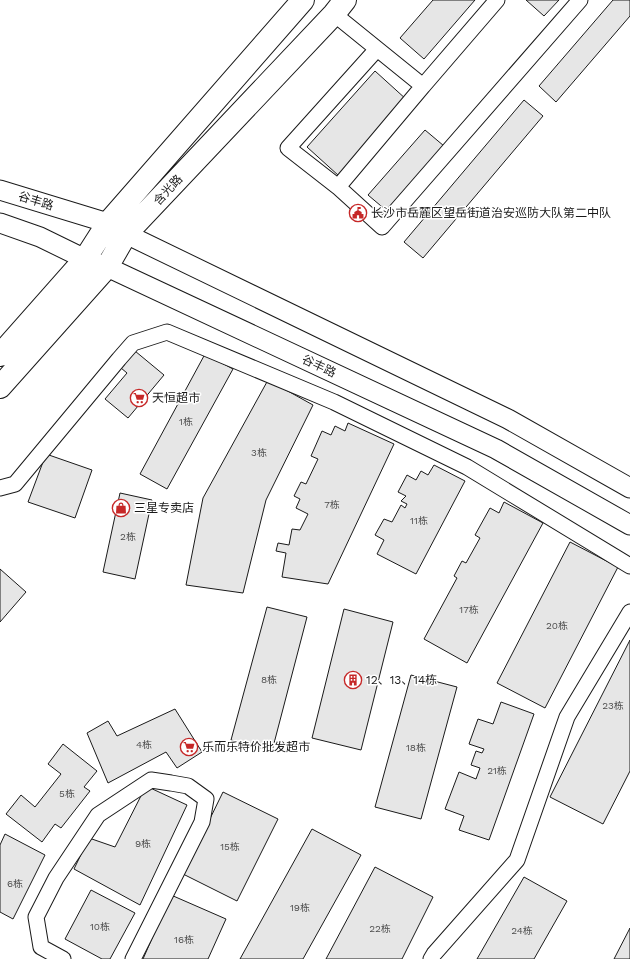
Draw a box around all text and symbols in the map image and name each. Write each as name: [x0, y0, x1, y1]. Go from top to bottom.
street label: 含光路: [151, 172, 185, 208]
street label: 谷丰路: [17, 189, 55, 213]
public building icon: 长沙市岳麓区望岳街道治安巡防大队第二中队: [348, 203, 368, 223]
place label: 长沙市岳麓区望岳街道治安巡防大队第二中队: [371, 206, 611, 220]
street label: 谷丰路: [300, 352, 338, 380]
supermarket icon: 天恒超市: [129, 388, 149, 408]
place label: 天恒超市: [152, 391, 200, 405]
house number: 1栋: [179, 416, 193, 427]
house number: 3栋: [251, 447, 267, 458]
shop icon: 三星专卖店: [111, 498, 131, 518]
house number: 7栋: [324, 499, 340, 510]
place label: 三星专卖店: [134, 501, 194, 515]
house number: 11栋: [410, 515, 428, 526]
house number: 2栋: [120, 531, 136, 542]
house number: 17栋: [459, 604, 479, 615]
house number: 20栋: [546, 620, 568, 631]
building icon: 12、13、14栋: [343, 670, 363, 690]
place label: 12、13、14栋: [366, 673, 437, 687]
house number: 8栋: [261, 674, 277, 685]
house number: 23栋: [602, 700, 624, 711]
supermarket icon: 乐而乐特价批发超市: [179, 737, 199, 757]
house number: 4栋: [136, 739, 152, 750]
place label: 乐而乐特价批发超市: [202, 740, 310, 754]
house number: 18栋: [406, 742, 426, 753]
house number: 21栋: [487, 765, 507, 776]
house number: 5栋: [59, 788, 75, 799]
house number: 9栋: [135, 838, 151, 849]
house number: 15栋: [220, 841, 240, 852]
house number: 6栋: [7, 878, 23, 889]
house number: 19栋: [290, 902, 310, 913]
house number: 10栋: [90, 921, 110, 932]
house number: 22栋: [369, 923, 391, 934]
house number: 24栋: [511, 925, 533, 936]
house number: 16栋: [174, 934, 194, 945]

